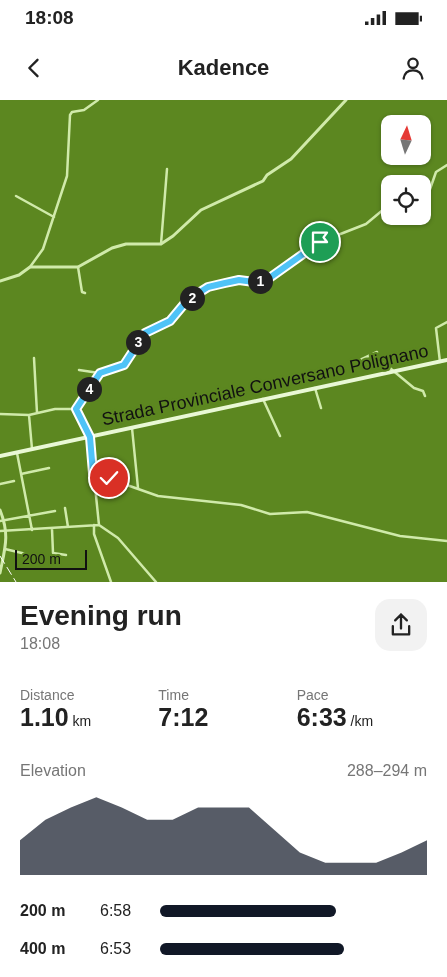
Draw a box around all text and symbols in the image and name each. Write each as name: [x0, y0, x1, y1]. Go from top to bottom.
text: 18:08: [25, 7, 74, 28]
icon: back: [20, 54, 48, 82]
icon: person: [399, 54, 427, 82]
text: Kadence: [178, 55, 269, 80]
north arrow: [381, 115, 431, 165]
map controls: [381, 115, 431, 225]
button: locate: [381, 175, 431, 225]
pin: [299, 221, 341, 263]
icon: arrive: [306, 228, 334, 256]
pin: 1: [248, 268, 272, 294]
text: 1: [257, 273, 264, 289]
pin: 2: [180, 286, 204, 310]
text: 2: [189, 290, 196, 306]
pin: 3: [126, 330, 150, 354]
text: 3: [135, 334, 142, 350]
street label: Strada Provinciale Conversano Polignano: [100, 341, 430, 429]
pin: 4: [76, 376, 102, 402]
text: 4: [86, 381, 93, 397]
pin: [88, 457, 130, 499]
icon: check: [95, 464, 123, 492]
scale bar: [15, 547, 88, 570]
text: 200 m: [22, 551, 61, 567]
button: share: [375, 599, 427, 651]
text: Evening run: [20, 600, 182, 631]
text: 18:08: [20, 635, 60, 652]
text: Distance: [20, 687, 74, 703]
text: Time: [158, 687, 189, 703]
text: Pace: [297, 687, 329, 703]
text: 1.10: [20, 703, 69, 731]
text: 7:12: [158, 703, 208, 731]
text: 6:33: [297, 703, 347, 731]
text: km: [69, 713, 91, 729]
text: /km: [347, 713, 373, 729]
text: Elevation: [20, 762, 86, 779]
text: 288–294 m: [347, 762, 427, 779]
text: 200 m: [20, 902, 65, 919]
text: 6:58: [100, 902, 131, 919]
text: 400 m: [20, 940, 65, 957]
text: 6:53: [100, 940, 131, 957]

